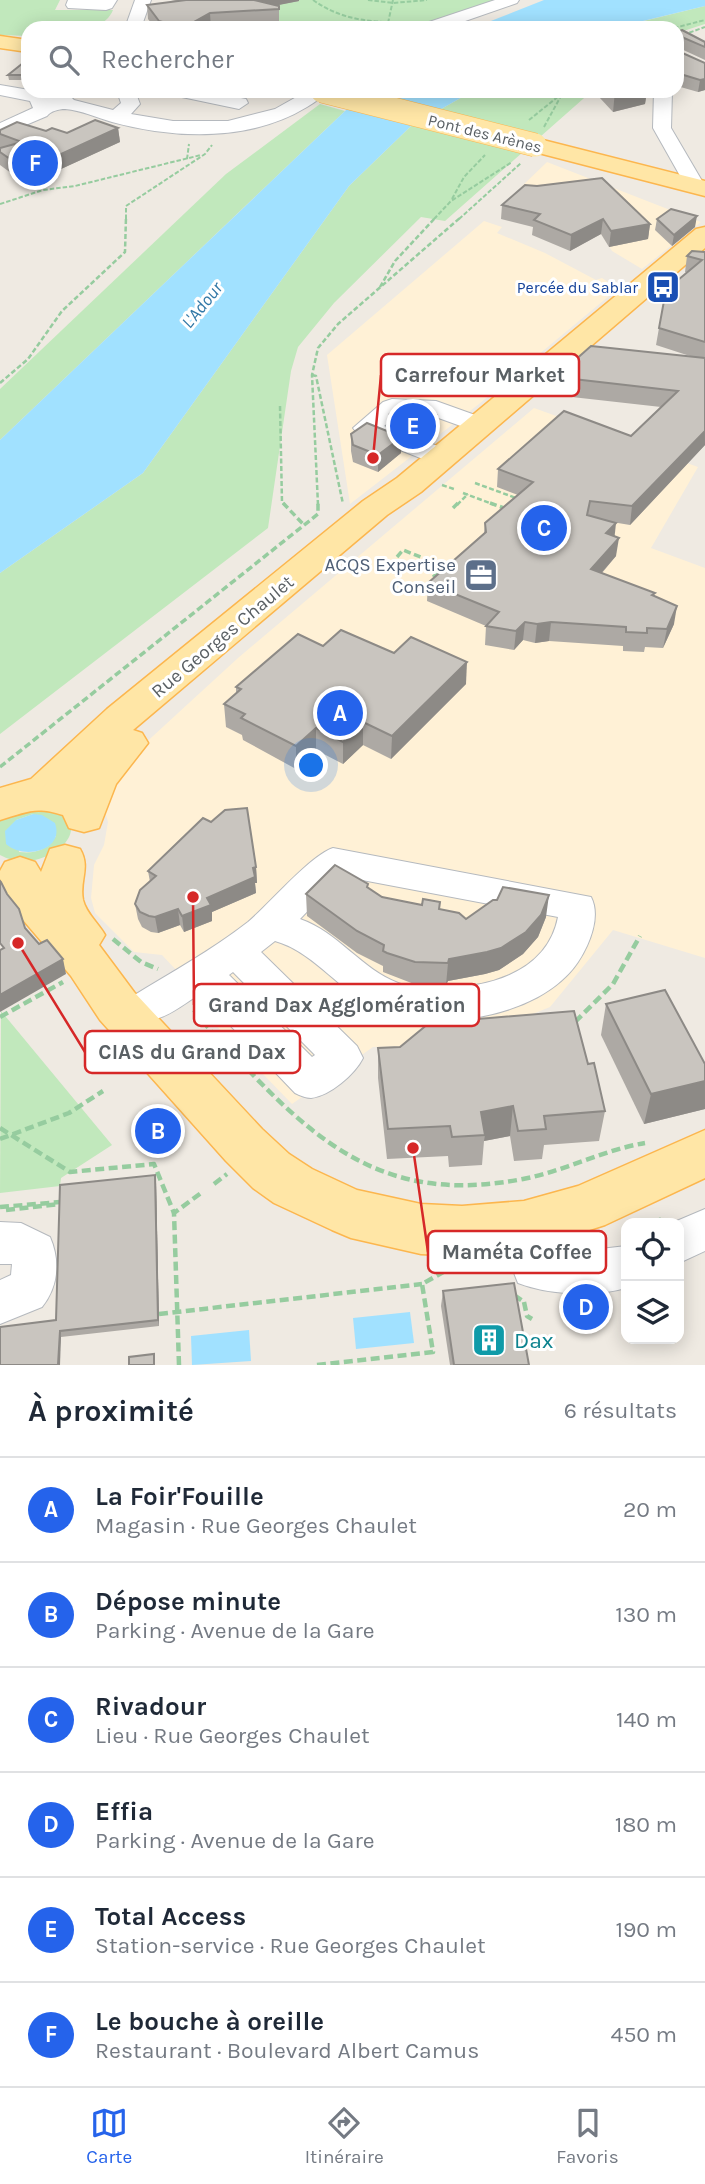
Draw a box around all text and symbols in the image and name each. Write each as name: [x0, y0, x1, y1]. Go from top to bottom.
search box: [21, 21, 684, 98]
icon: search: [45, 41, 83, 79]
text: Rechercher: [101, 44, 234, 75]
street label: Pont des Arènes: [426, 110, 544, 157]
pin: F: [12, 137, 58, 189]
bus stop icon: Percée du Sablar: [644, 268, 682, 306]
water label: L'Adour: [177, 277, 228, 333]
place label: Percée du Sablar: [517, 278, 638, 297]
callout: Carrefour Market: [381, 354, 579, 396]
text: Carrefour Market: [395, 363, 565, 387]
pin: E: [390, 400, 436, 452]
pin: C: [521, 502, 567, 554]
place label: ACQS Expertise Conseil: [324, 554, 456, 598]
office icon: ACQS Expertise Conseil: [462, 556, 500, 594]
street label: Rue Georges Chaulet: [147, 571, 298, 703]
pin: A: [317, 687, 363, 739]
your location: [294, 748, 328, 782]
callout: Grand Dax Agglomération: [194, 984, 479, 1026]
text: Grand Dax Agglomération: [208, 993, 466, 1017]
callout: CIAS du Grand Dax: [85, 1031, 300, 1073]
text: CIAS du Grand Dax: [98, 1040, 286, 1064]
pin: B: [135, 1105, 181, 1157]
map controls: [621, 1218, 684, 1344]
button: locate: [621, 1218, 684, 1281]
callout: Maméta Coffee: [428, 1231, 606, 1273]
text: Maméta Coffee: [442, 1240, 592, 1264]
pin: D: [563, 1281, 609, 1333]
button: layers: [621, 1281, 684, 1344]
building icon: Dax: [470, 1321, 508, 1359]
place label: Dax: [514, 1327, 554, 1354]
text: À proximité: [28, 1393, 194, 1429]
text: 6 résultats: [564, 1397, 677, 1424]
text: La Foir'Fouille: [95, 1481, 264, 1512]
text: A: [44, 1496, 58, 1523]
text: 20 m: [623, 1496, 677, 1523]
text: Magasin · Rue Georges Chaulet: [95, 1512, 417, 1539]
text: Dépose minute: [95, 1586, 281, 1617]
text: B: [44, 1601, 58, 1628]
text: 130 m: [615, 1601, 677, 1628]
text: Parking · Avenue de la Gare: [95, 1617, 375, 1644]
text: Rivadour: [95, 1691, 206, 1722]
text: C: [44, 1706, 58, 1733]
text: 140 m: [616, 1706, 677, 1733]
text: Lieu · Rue Georges Chaulet: [95, 1722, 370, 1749]
text: Effia: [95, 1796, 153, 1827]
text: D: [43, 1811, 59, 1838]
text: 180 m: [615, 1811, 677, 1838]
text: Parking · Avenue de la Gare: [95, 1827, 375, 1854]
text: Total Access: [95, 1901, 246, 1932]
text: E: [44, 1916, 58, 1943]
text: 190 m: [615, 1916, 677, 1943]
text: Station-service · Rue Georges Chaulet: [95, 1932, 486, 1959]
text: Le bouche à oreille: [95, 2006, 324, 2037]
text: F: [45, 2021, 57, 2048]
text: 450 m: [611, 2021, 677, 2048]
text: Restaurant · Boulevard Albert Camus: [95, 2037, 479, 2064]
tab: Carte: [86, 2104, 132, 2168]
tab: Itinéraire: [305, 2104, 384, 2168]
tab: Favoris: [556, 2104, 619, 2168]

